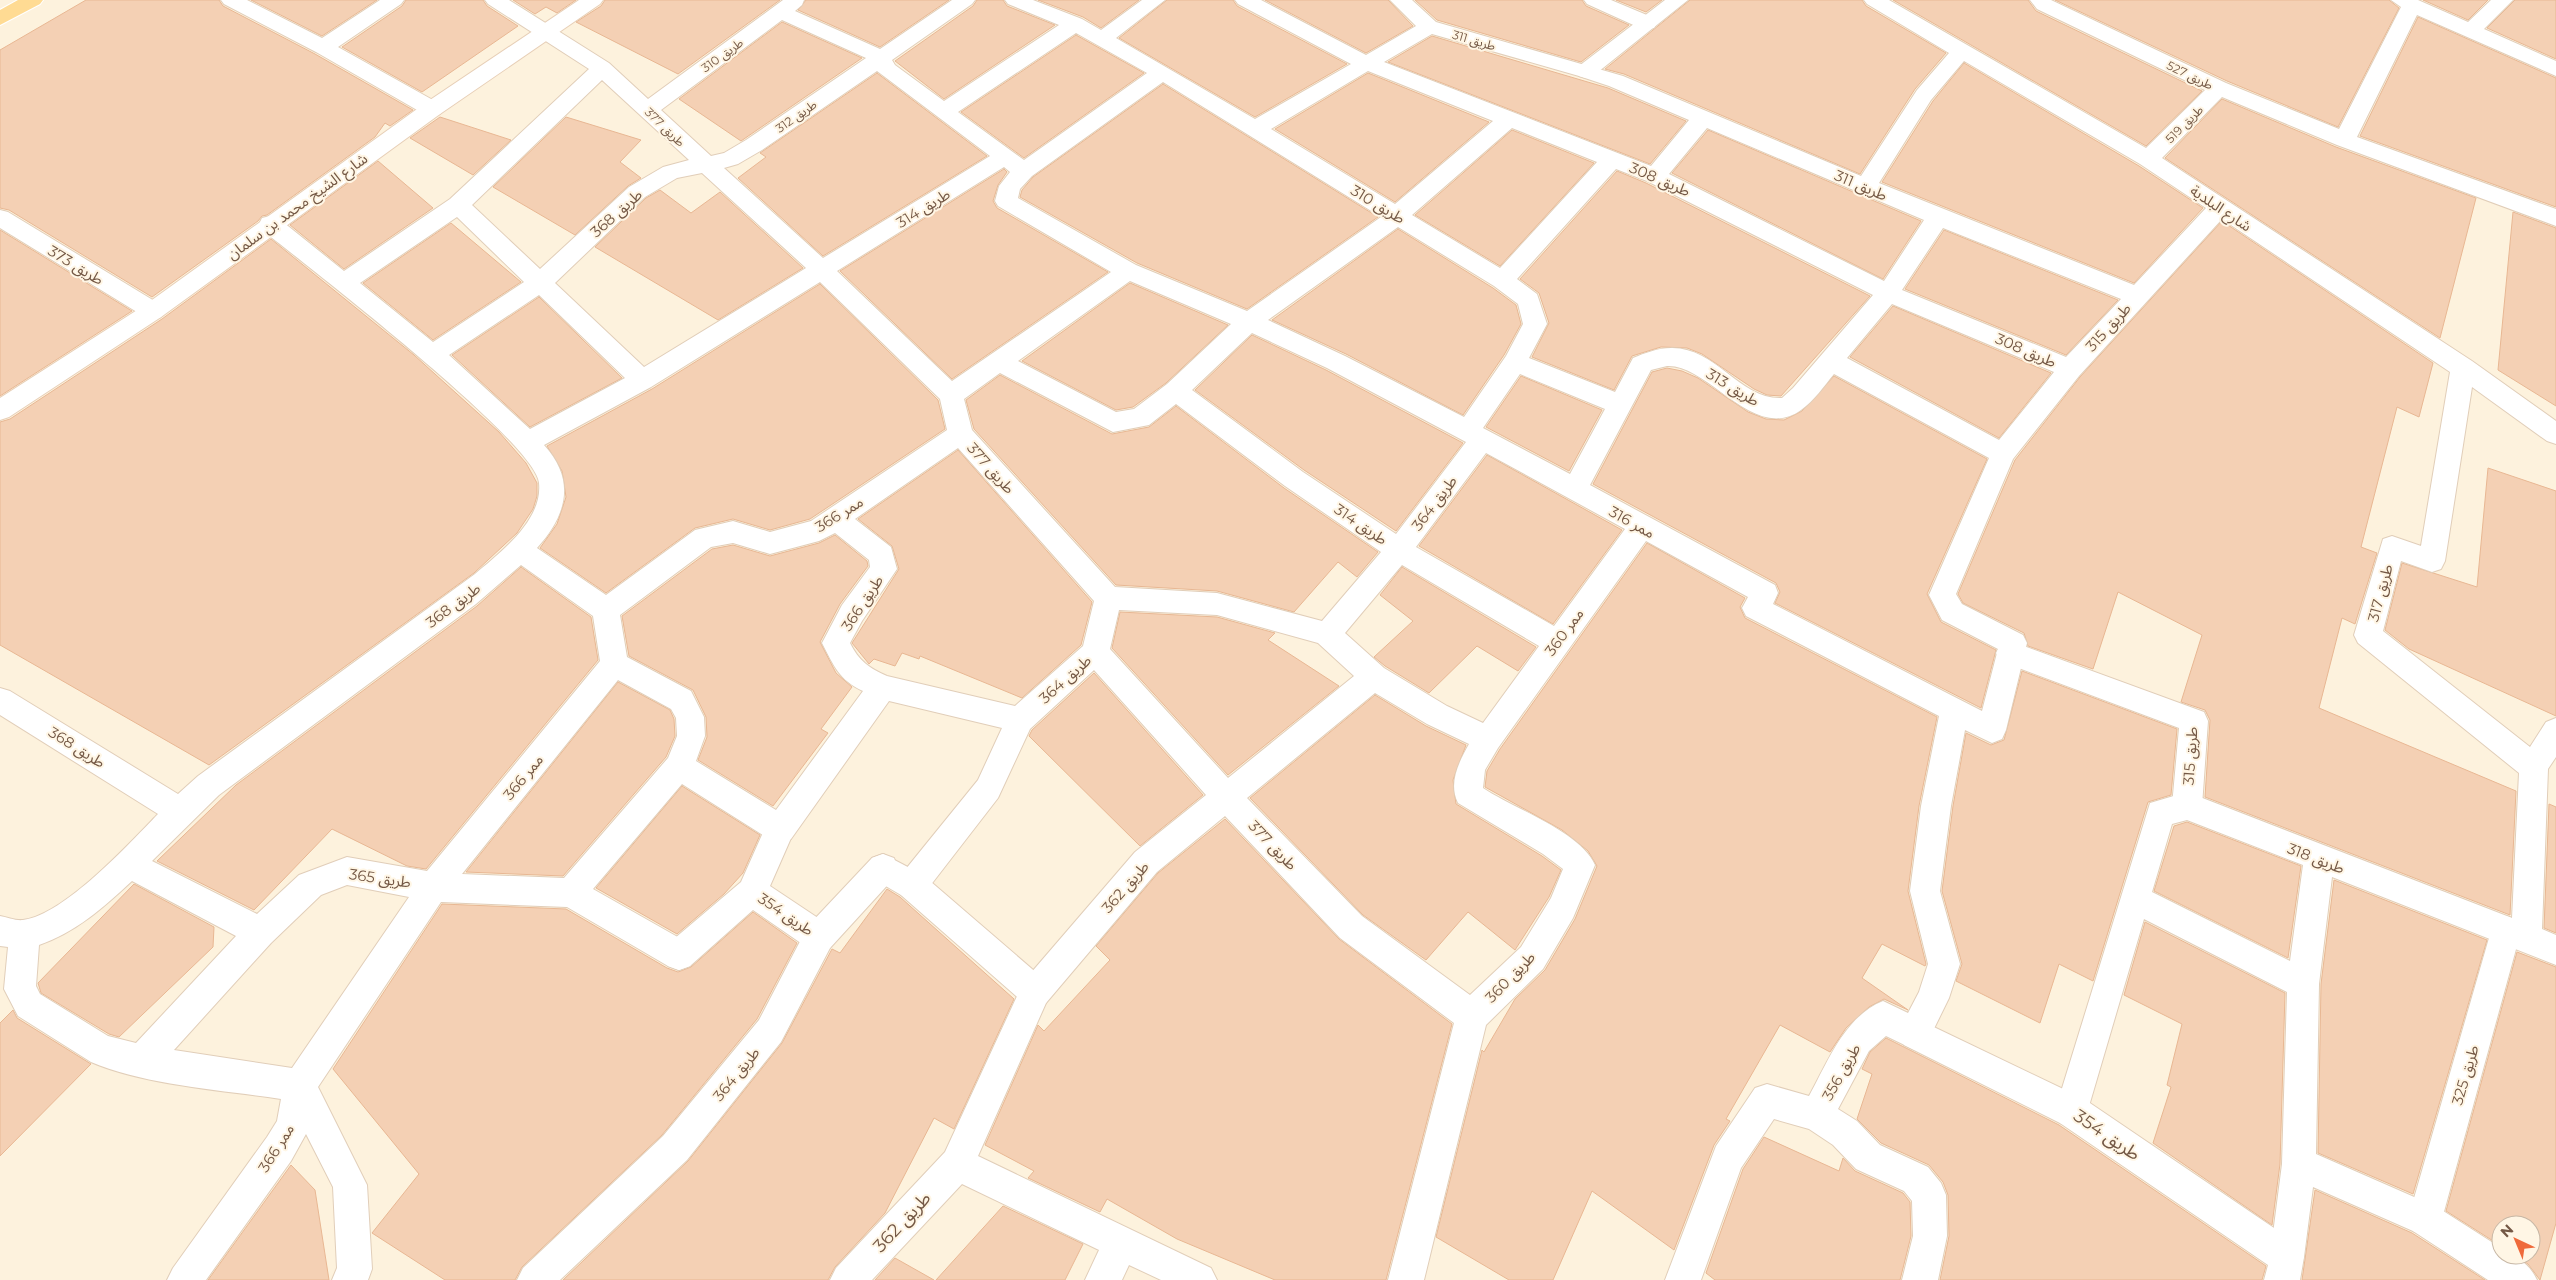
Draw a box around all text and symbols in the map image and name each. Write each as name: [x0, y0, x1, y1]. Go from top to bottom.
street label: طريق 311: [1450, 27, 1497, 54]
street label: طريق 310: [698, 35, 746, 76]
street label: طريق 527: [2164, 57, 2216, 93]
street label: طريق 312: [772, 96, 820, 136]
street label: طريق 519: [2162, 102, 2207, 147]
street label: طريق 377: [641, 104, 688, 150]
street label: شارع الشيخ محمد بن سلمان: [223, 148, 373, 266]
street label: طريق 308: [1626, 158, 1693, 201]
street label: طريق 311: [1831, 165, 1890, 206]
street label: طريق 310: [1347, 180, 1409, 228]
street label: شارع البلدية: [2185, 181, 2256, 238]
street label: طريق 314: [893, 184, 954, 233]
street label: طريق 368: [586, 185, 647, 242]
street label: طريق 373: [44, 241, 107, 290]
street label: طريق 315: [2081, 299, 2135, 356]
street label: طريق 308: [1992, 329, 2059, 372]
street label: طريق 313: [1703, 364, 1763, 411]
street label: طريق 377: [962, 439, 1019, 498]
street label: طريق 364: [1407, 472, 1462, 535]
street label: ممر 366: [811, 492, 867, 536]
street label: طريق 314: [1330, 499, 1391, 549]
street label: ممر 316: [1606, 502, 1658, 542]
street label: طريق 317: [2363, 562, 2398, 624]
street label: طريق 366: [837, 571, 888, 635]
street label: طريق 368: [422, 578, 485, 632]
street label: ممر 360: [1540, 605, 1588, 659]
street label: طريق 364: [1035, 651, 1096, 708]
street label: طريق 368: [45, 722, 109, 773]
street label: طريق 315: [2178, 726, 2203, 786]
street label: ممر 366: [499, 750, 547, 804]
street label: طريق 377: [1244, 816, 1301, 875]
street label: طريق 318: [2284, 838, 2347, 878]
street label: طريق 362: [1097, 857, 1153, 917]
street label: طريق 365: [348, 864, 412, 893]
street label: طريق 354: [754, 889, 817, 940]
street label: طريق 360: [1481, 947, 1540, 1007]
street label: طريق 356: [1818, 1040, 1865, 1104]
street label: طريق 364: [709, 1043, 764, 1105]
street label: طريق 325: [2447, 1043, 2484, 1107]
street label: طريق 354: [2070, 1105, 2144, 1165]
street label: ممر 366: [254, 1120, 298, 1176]
street label: طريق 362: [868, 1187, 936, 1257]
north arrow: [2491, 1215, 2541, 1265]
text: N: [2497, 1220, 2517, 1241]

